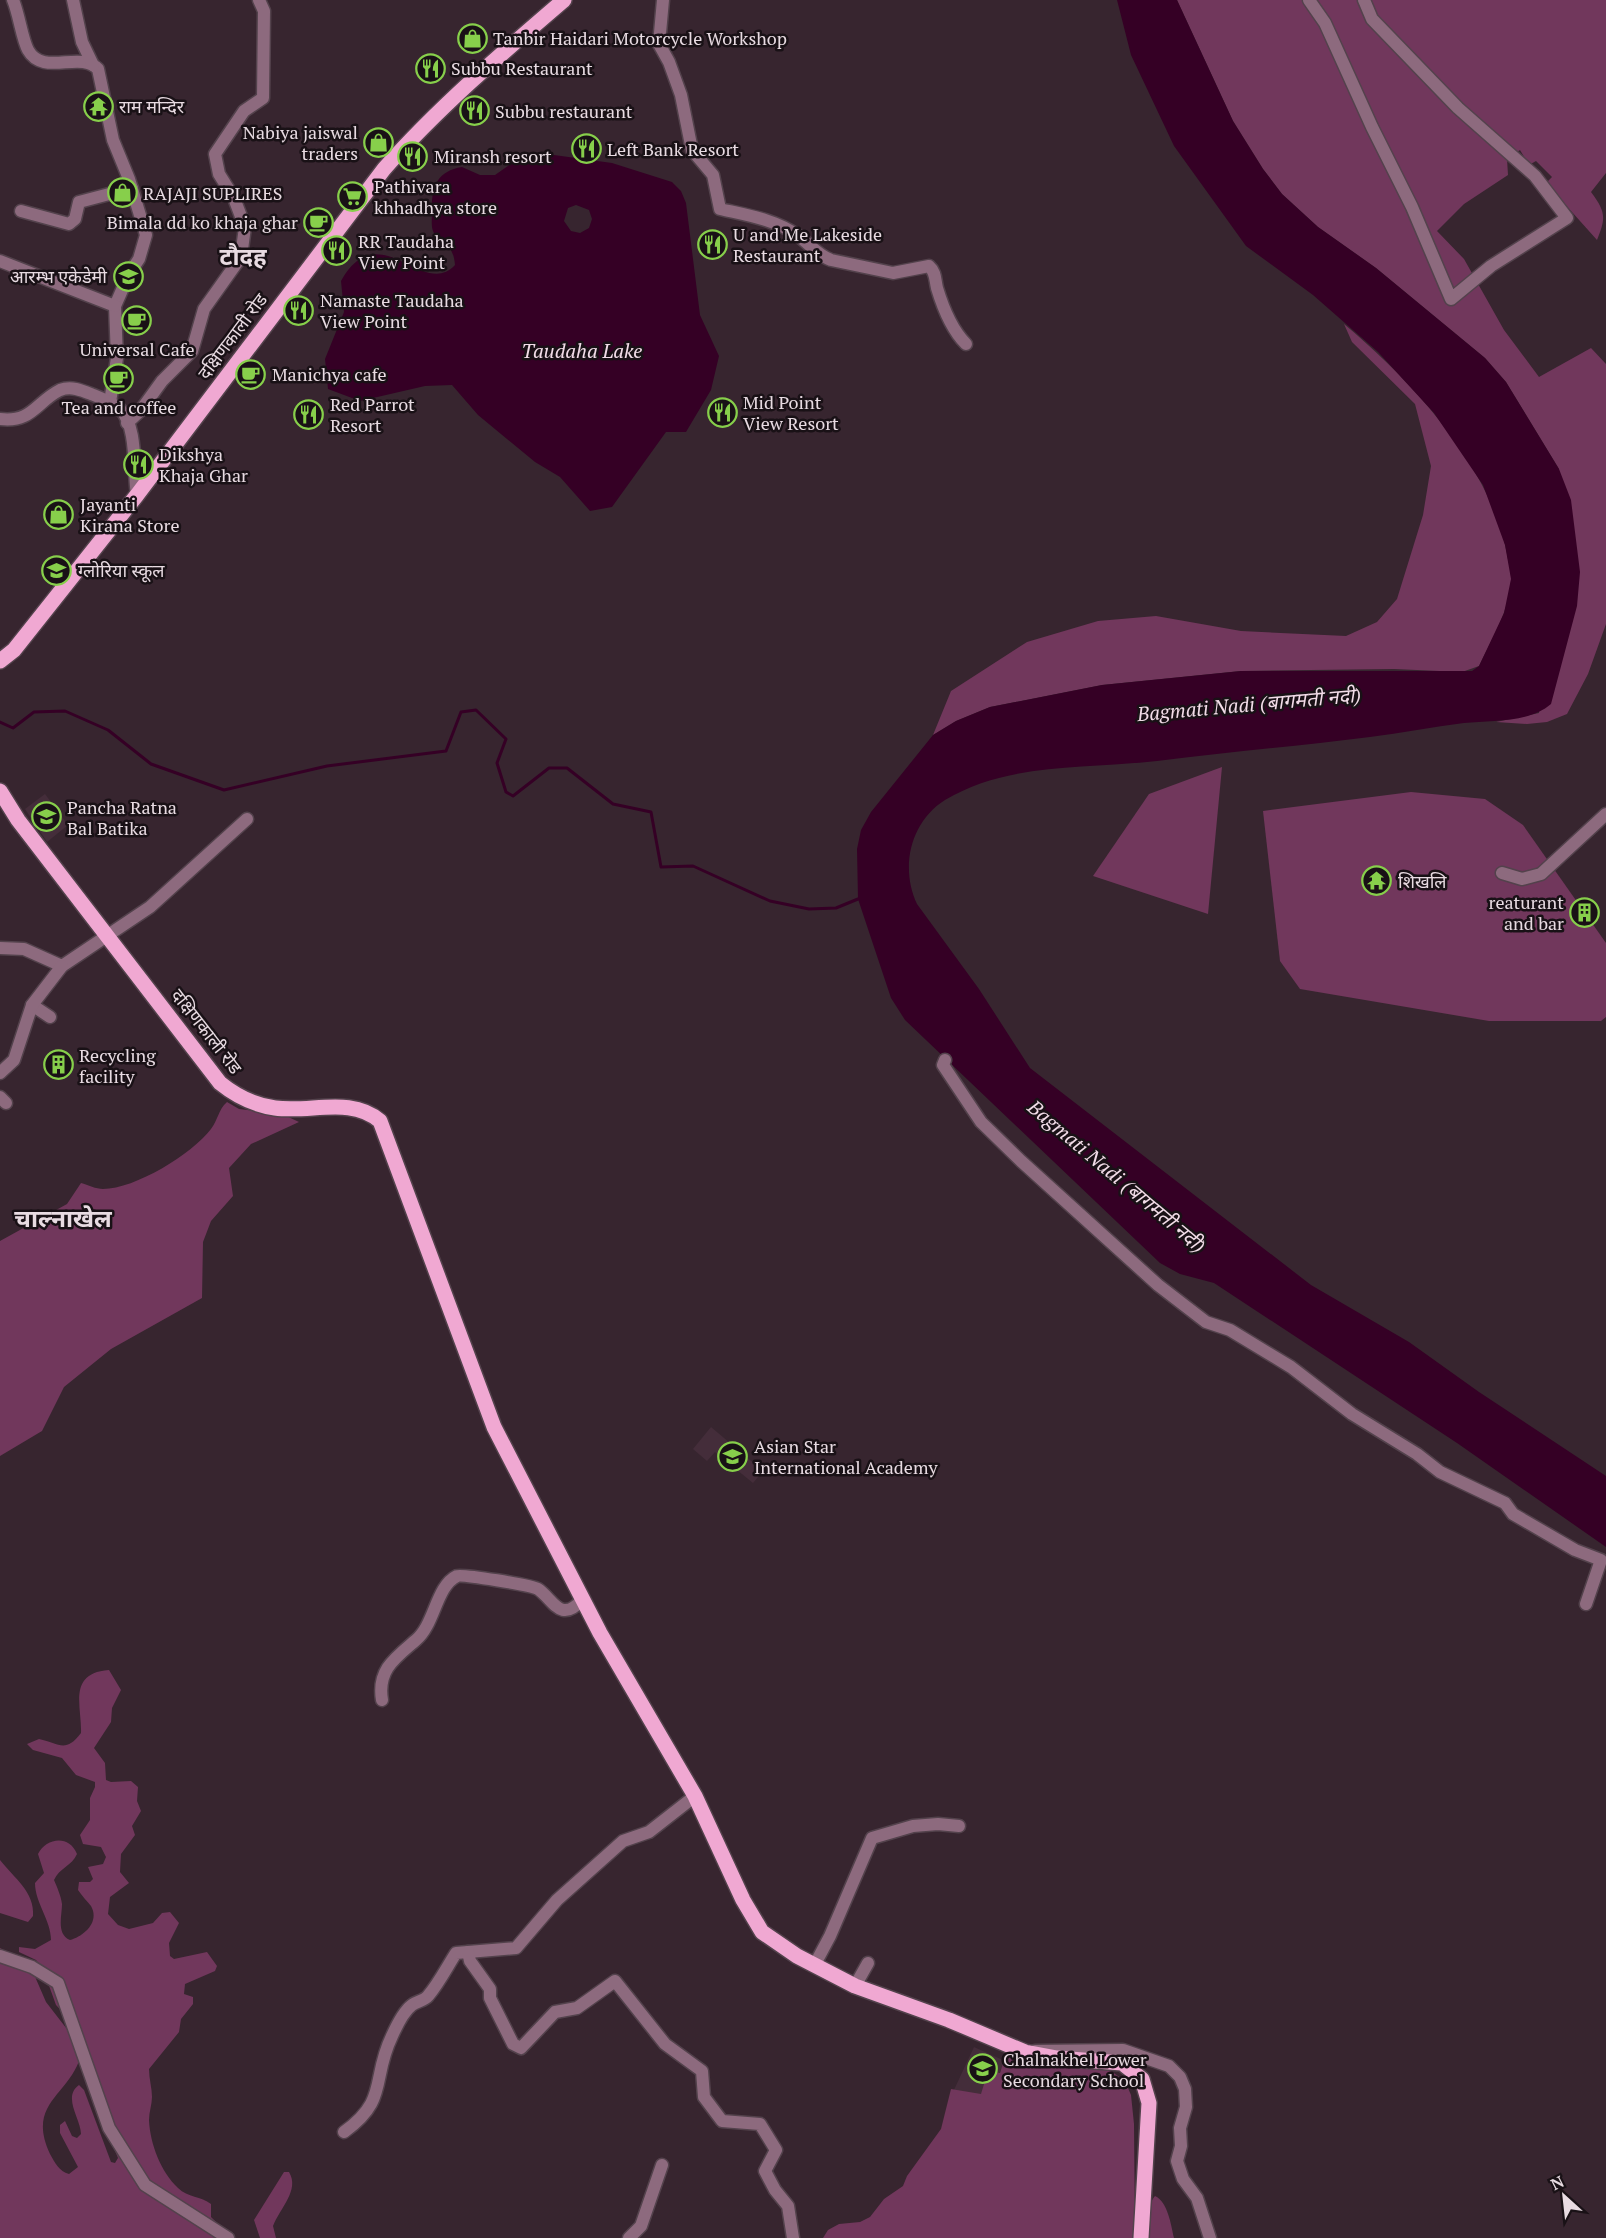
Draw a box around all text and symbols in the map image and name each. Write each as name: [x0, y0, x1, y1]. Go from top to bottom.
shop icon: Tanbir Haidari Motorcycle Workshop: [456, 22, 488, 54]
place label: Tanbir Haidari Motorcycle Workshop: [493, 26, 787, 50]
restaurant icon: Subbu Restaurant: [414, 52, 446, 84]
place label: Subbu Restaurant: [451, 56, 593, 80]
temple icon: राम मन्दिर: [82, 90, 114, 122]
place label: राम मन्दिर: [119, 94, 185, 118]
restaurant icon: Subbu restaurant: [458, 95, 490, 127]
place label: Subbu restaurant: [495, 99, 633, 123]
place label: Nabiya jaiswal traders: [243, 120, 358, 165]
shop icon: Nabiya jaiswal traders: [363, 126, 395, 158]
restaurant icon: Left Bank Resort: [570, 133, 602, 165]
place label: Left Bank Resort: [607, 137, 739, 161]
restaurant icon: Miransh resort: [397, 140, 429, 172]
place label: Miransh resort: [434, 144, 552, 168]
place label: Pathivara khhadhya store: [374, 174, 497, 219]
shop icon: RAJAJI SUPLIRES: [106, 177, 138, 209]
supermarket icon: Pathivara khhadhya store: [337, 180, 369, 212]
place label: RAJAJI SUPLIRES: [143, 181, 282, 205]
cafe icon: Bimala dd ko khaja ghar: [303, 206, 335, 238]
place label: Bimala dd ko khaja ghar: [107, 210, 298, 234]
place label: U and Me Lakeside Restaurant: [733, 222, 882, 267]
restaurant icon: U and Me Lakeside Restaurant: [696, 228, 728, 260]
place label: RR Taudaha View Point: [358, 229, 454, 274]
restaurant icon: RR Taudaha View Point: [321, 235, 353, 267]
district label: टौदह: [219, 240, 267, 272]
school or university icon: आरम्भ एकेडेमी: [112, 260, 144, 292]
place label: आरम्भ एकेडेमी: [10, 264, 107, 288]
street label: दक्षिणकाली रोड: [192, 288, 272, 384]
place label: Namaste Taudaha View Point: [320, 288, 464, 333]
restaurant icon: Namaste Taudaha View Point: [283, 294, 315, 326]
cafe icon: Universal Cafe: [121, 304, 153, 336]
place label: Universal Cafe: [79, 337, 195, 361]
water label: Taudaha Lake: [522, 337, 642, 364]
cafe icon: Manichya cafe: [235, 358, 267, 390]
cafe icon: Tea and coffee: [103, 362, 135, 394]
place label: Manichya cafe: [272, 362, 387, 386]
place label: Mid Point View Resort: [743, 390, 839, 435]
place label: Red Parrot Resort: [330, 392, 415, 437]
place label: Tea and coffee: [62, 395, 176, 419]
restaurant icon: Mid Point View Resort: [706, 396, 738, 428]
restaurant icon: Red Parrot Resort: [293, 398, 325, 430]
place label: Dikshya Khaja Ghar: [159, 442, 248, 487]
restaurant icon: Dikshya Khaja Ghar: [122, 448, 154, 480]
place label: Jayanti Kirana Store: [80, 492, 179, 537]
shop icon: Jayanti Kirana Store: [43, 498, 75, 530]
school or university icon: ग्लोरिया स्कूल: [41, 554, 73, 586]
place label: ग्लोरिया स्कूल: [78, 558, 165, 583]
water label: Bagmati Nadi (बागमती नदी): [1135, 681, 1362, 727]
place label: Pancha Ratna Bal Batika: [67, 795, 177, 840]
school or university icon: Pancha Ratna Bal Batika: [30, 801, 62, 833]
temple icon: शिखलि: [1361, 865, 1393, 897]
place label: शिखलि: [1398, 869, 1447, 893]
place label: reaturant and bar: [1489, 890, 1564, 935]
building icon: reaturant and bar: [1569, 896, 1601, 928]
street label: दक्षिणकाली रोड: [166, 984, 248, 1079]
place label: Recycling facility: [79, 1043, 156, 1088]
building icon: Recycling facility: [42, 1049, 74, 1081]
water label: Bagmati Nadi (बागमती नदी): [1022, 1093, 1212, 1259]
district label: चाल्नाखेल: [14, 1202, 113, 1234]
place label: Asian Star International Academy: [754, 1434, 938, 1479]
school or university icon: Asian Star International Academy: [717, 1440, 749, 1472]
place label: Chalnakhel Lower Secondary School: [1003, 2047, 1147, 2092]
school or university icon: Chalnakhel Lower Secondary School: [966, 2053, 998, 2085]
north arrow: [1534, 2166, 1594, 2226]
text: N: [1547, 2170, 1568, 2195]

